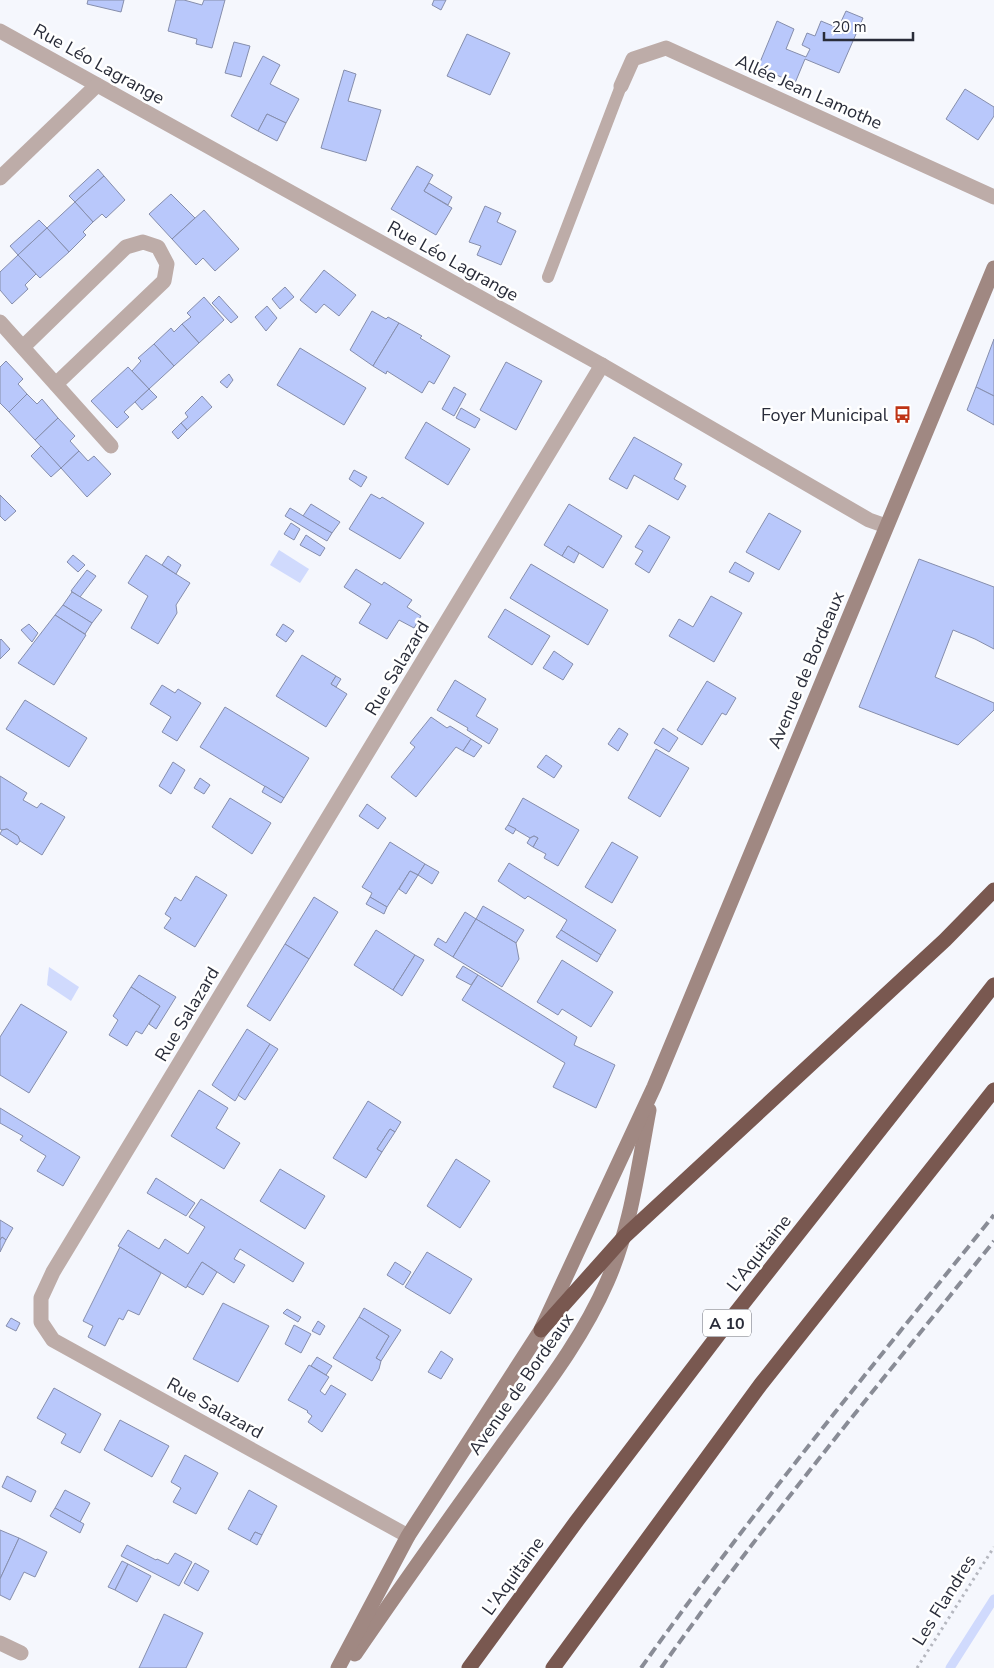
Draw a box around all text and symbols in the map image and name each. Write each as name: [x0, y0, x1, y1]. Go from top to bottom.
scale bar: [824, 10, 913, 42]
text: 20 m: [832, 17, 867, 37]
street label: Rue Léo Lagrange: [29, 18, 169, 110]
street label: Allée Jean Lamothe: [732, 49, 886, 135]
street label: Rue Léo Lagrange: [383, 215, 523, 307]
place label: Foyer Municipal: [761, 403, 889, 427]
bus stop icon: Foyer Municipal: [892, 405, 912, 425]
street label: Avenue de Bordeaux: [762, 587, 850, 752]
street label: Rue Salazard: [359, 616, 435, 720]
street label: Rue Salazard: [149, 962, 225, 1066]
street label: L'Aquitaine: [721, 1210, 797, 1296]
street label: Avenue de Bordeaux: [463, 1308, 579, 1460]
road number: A 10: [703, 1310, 751, 1336]
street label: Rue Salazard: [163, 1372, 267, 1444]
street label: L'Aquitaine: [476, 1532, 550, 1620]
street label: Les Flandres: [907, 1550, 981, 1650]

